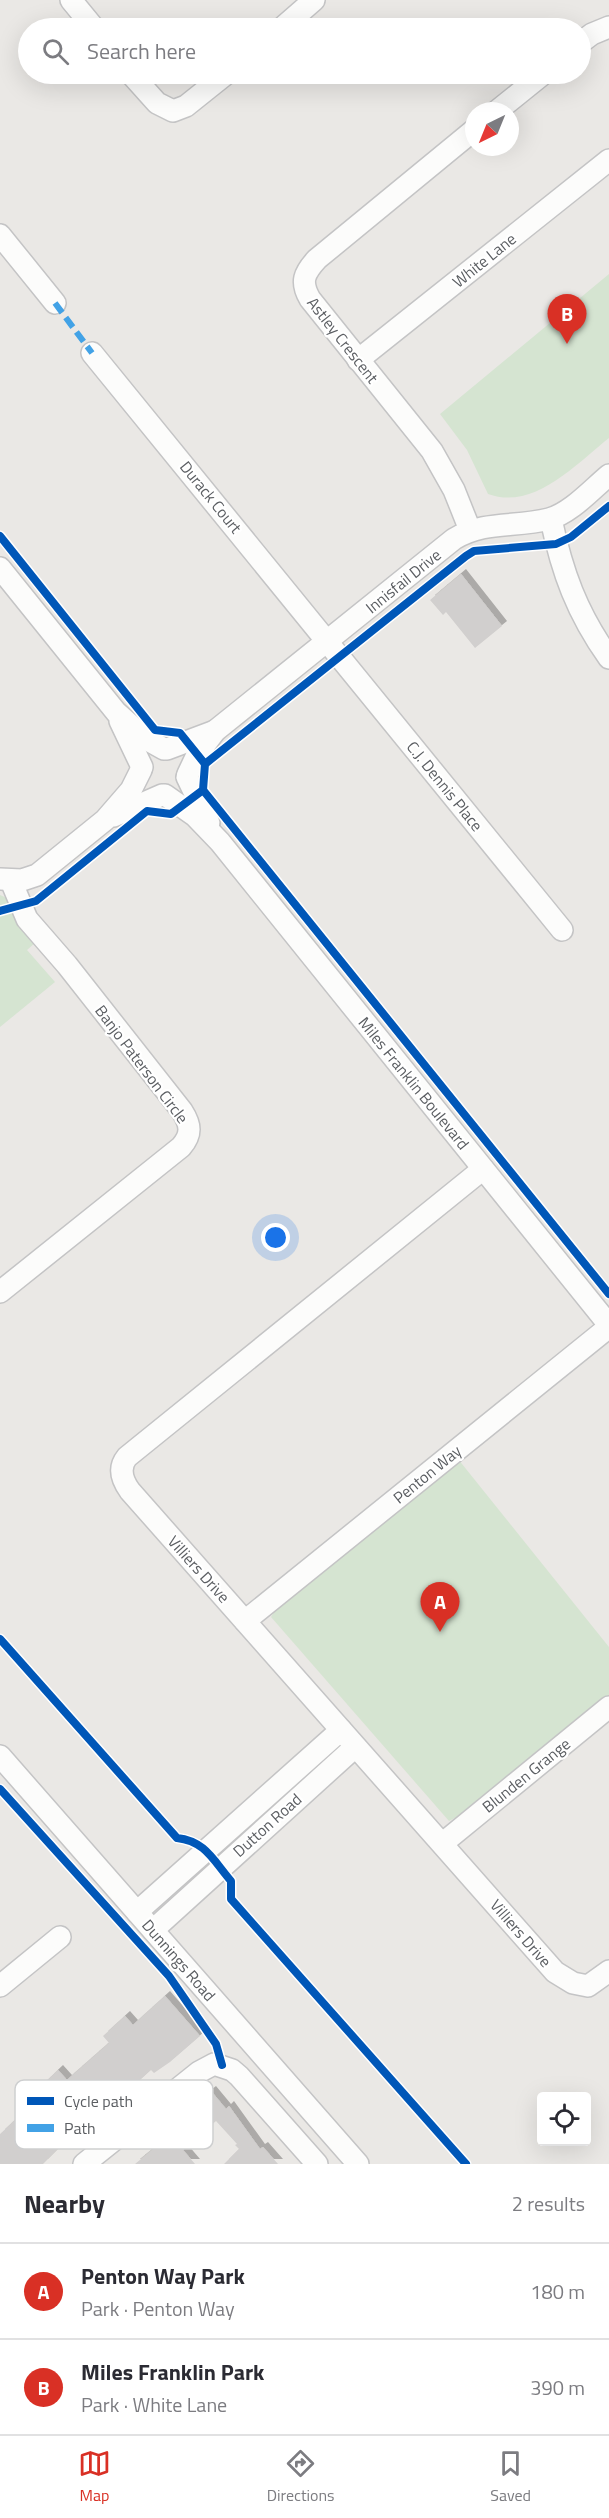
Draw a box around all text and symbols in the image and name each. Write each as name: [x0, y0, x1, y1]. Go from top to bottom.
search box: [18, 18, 591, 84]
text: Search here: [87, 34, 196, 68]
icon: search: [39, 35, 72, 68]
north arrow: [465, 102, 519, 156]
street label: White Lane: [447, 227, 521, 293]
street label: Astley Crescent: [301, 292, 385, 389]
pin: B: [548, 294, 586, 344]
street label: Durack Court: [174, 456, 248, 539]
street label: Innisfail Drive: [360, 543, 446, 619]
street label: C.J. Dennis Place: [401, 736, 489, 836]
street label: Banjo Paterson Circle: [89, 1000, 195, 1128]
street label: Miles Franklin Boulevard: [353, 1011, 475, 1155]
your location: [261, 1223, 290, 1252]
street label: Penton Way: [388, 1439, 467, 1509]
street label: Villiers Drive: [162, 1530, 236, 1608]
pin: A: [420, 1582, 460, 1632]
street label: Blunden Grange: [477, 1732, 575, 1818]
street label: Dutton Road: [227, 1788, 307, 1862]
street label: Villiers Drive: [485, 1894, 557, 1972]
street label: Dunnings Road: [137, 1914, 221, 2006]
legend: [15, 2080, 213, 2149]
text: Cycle path: [64, 2089, 133, 2113]
map controls: [537, 2092, 591, 2146]
button: locate: [537, 2092, 591, 2146]
text: Path: [64, 2116, 96, 2140]
text: Nearby: [24, 2184, 105, 2223]
text: 2 results: [512, 2188, 585, 2219]
text: Penton Way Park: [81, 2259, 245, 2293]
text: A: [37, 2276, 50, 2307]
text: 180 m: [530, 2276, 585, 2307]
text: Park · Penton Way: [81, 2293, 235, 2324]
text: Miles Franklin Park: [81, 2355, 264, 2389]
text: B: [37, 2372, 50, 2403]
text: 390 m: [530, 2372, 585, 2403]
text: Park · White Lane: [81, 2389, 227, 2420]
tab: Map: [78, 2447, 111, 2507]
tab: Directions: [267, 2447, 335, 2507]
tab: Saved: [490, 2447, 531, 2507]

